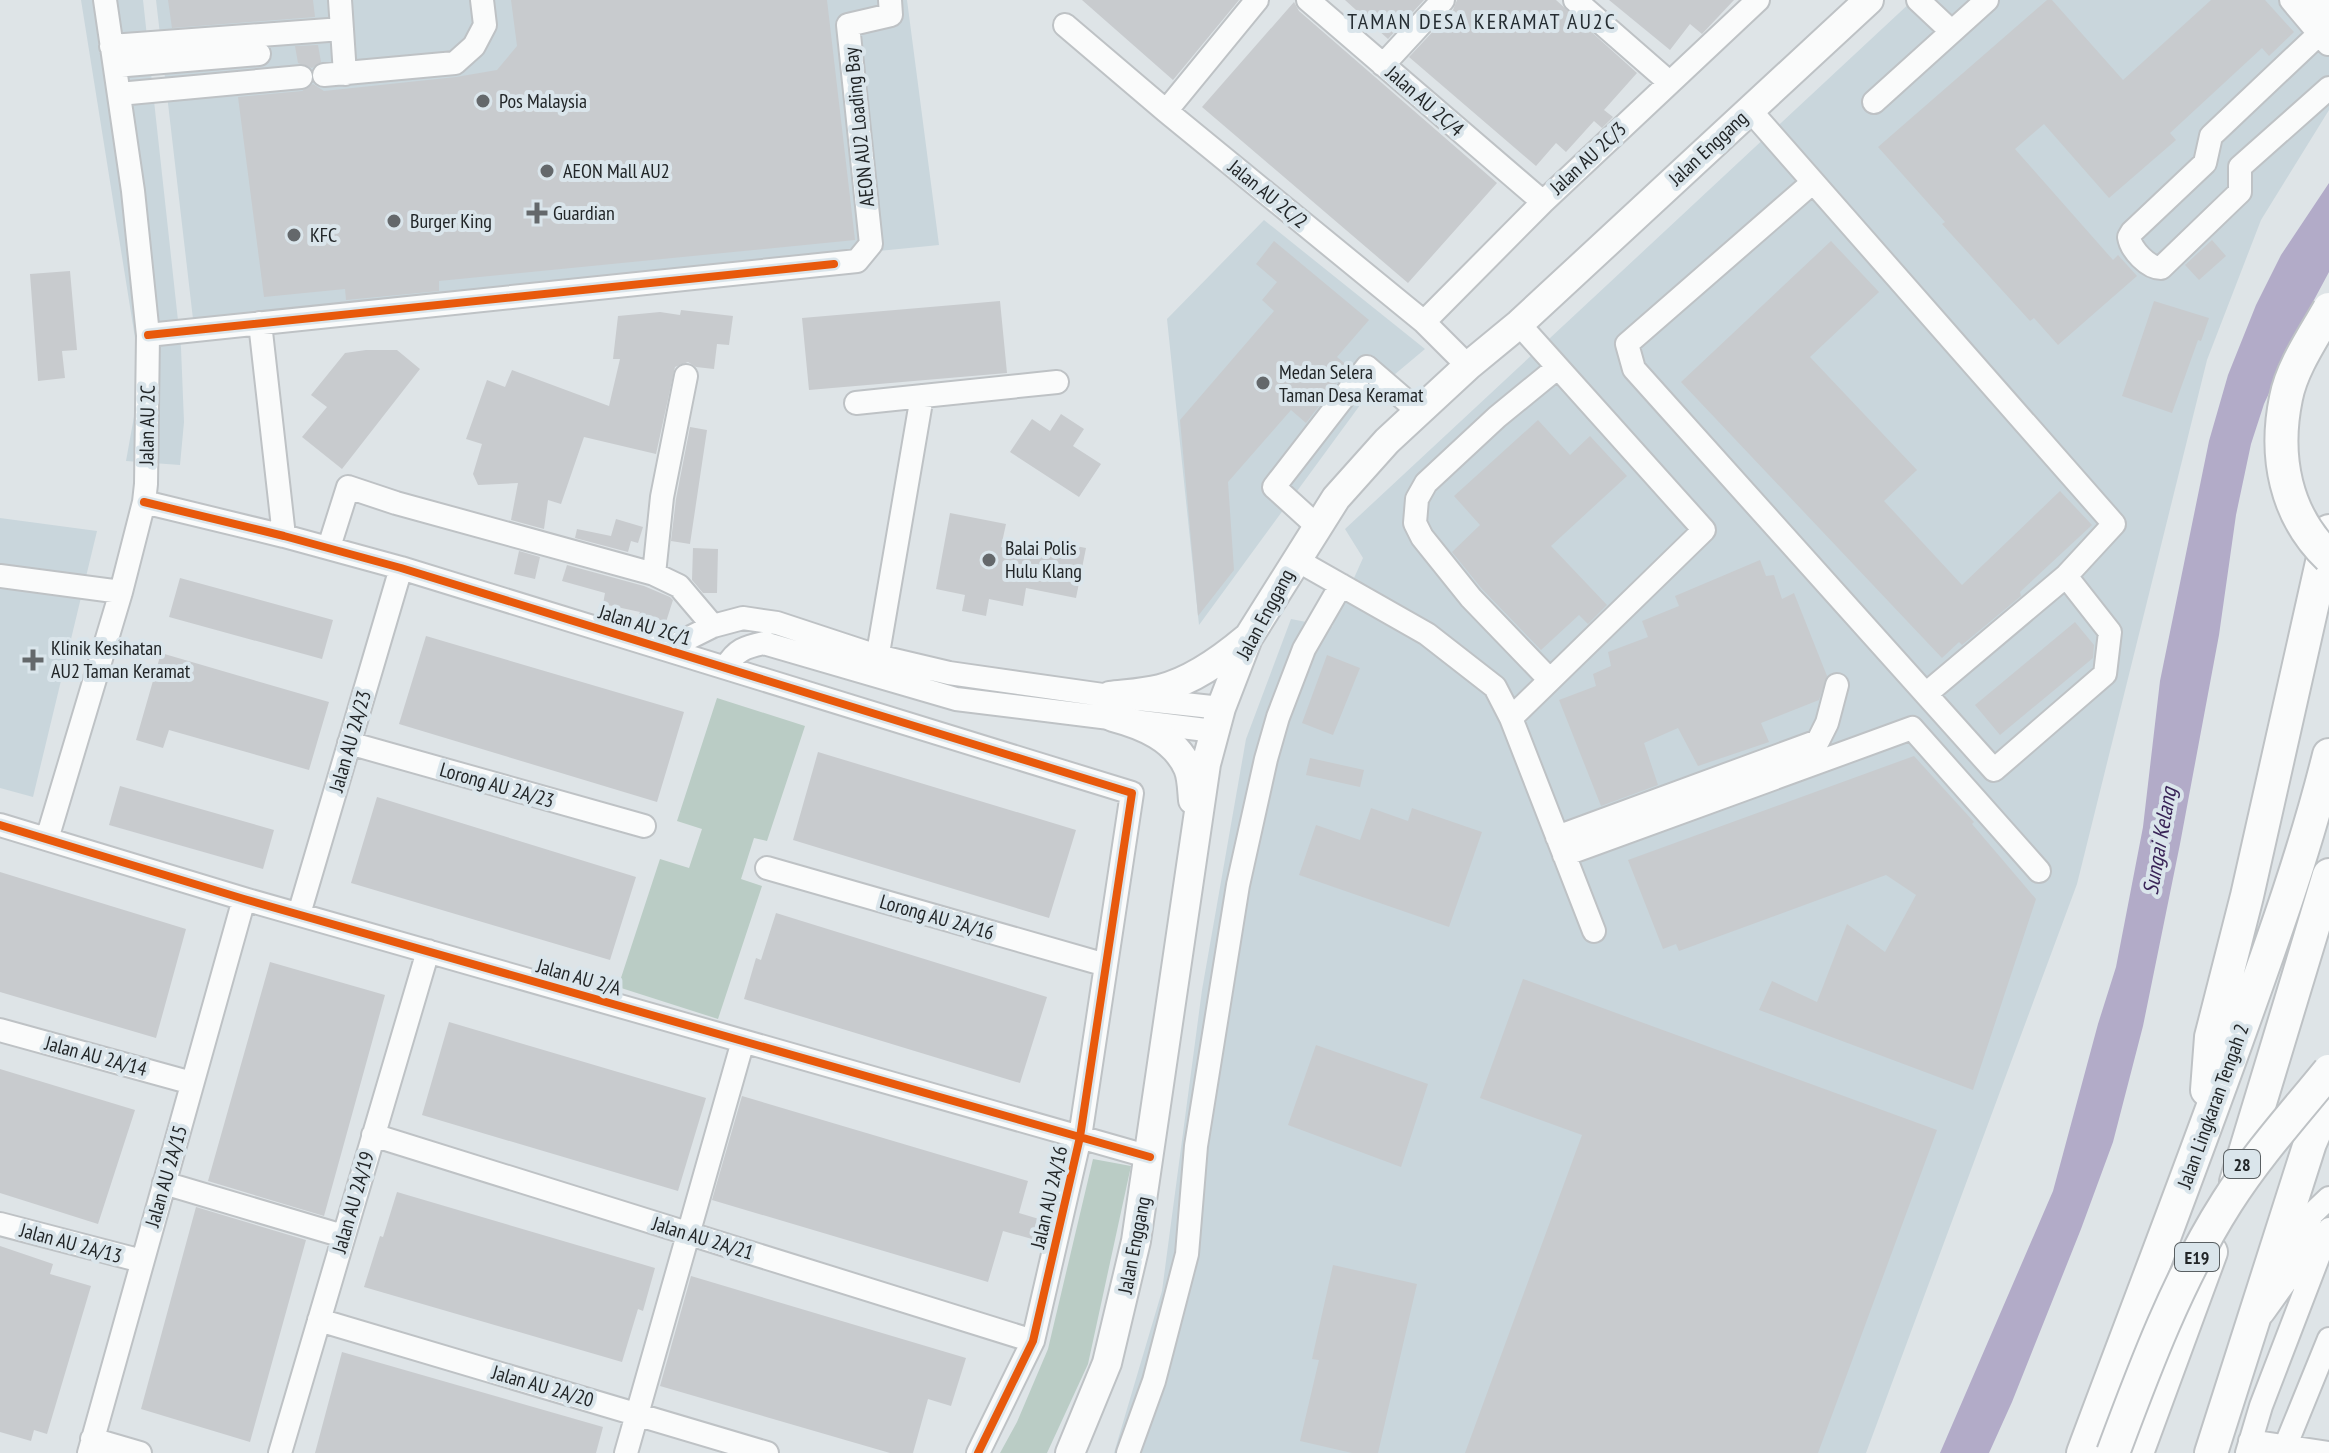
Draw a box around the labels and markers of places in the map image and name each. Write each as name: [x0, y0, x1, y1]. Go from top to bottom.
place label: Pos Malaysia: [499, 88, 587, 114]
marker: Pos Malaysia: [474, 92, 492, 110]
place label: AEON Mall AU2: [563, 158, 670, 184]
marker: AEON Mall AU2: [538, 162, 556, 180]
place label: Guardian: [553, 200, 615, 226]
marker: Guardian: [528, 204, 546, 222]
place label: Burger King: [410, 208, 492, 234]
marker: Burger King: [385, 212, 403, 230]
place label: KFC: [310, 222, 337, 248]
marker: KFC: [285, 226, 303, 244]
place label: Medan Selera Taman Desa Keramat: [1279, 359, 1424, 408]
marker: Medan Selera Taman Desa Keramat: [1254, 374, 1272, 392]
place label: Balai Polis Hulu Klang: [1005, 535, 1082, 584]
marker: Balai Polis Hulu Klang: [980, 551, 998, 569]
place label: Klinik Kesihatan AU2 Taman Keramat: [51, 635, 191, 684]
marker: Klinik Kesihatan AU2 Taman Keramat: [22, 649, 44, 671]

